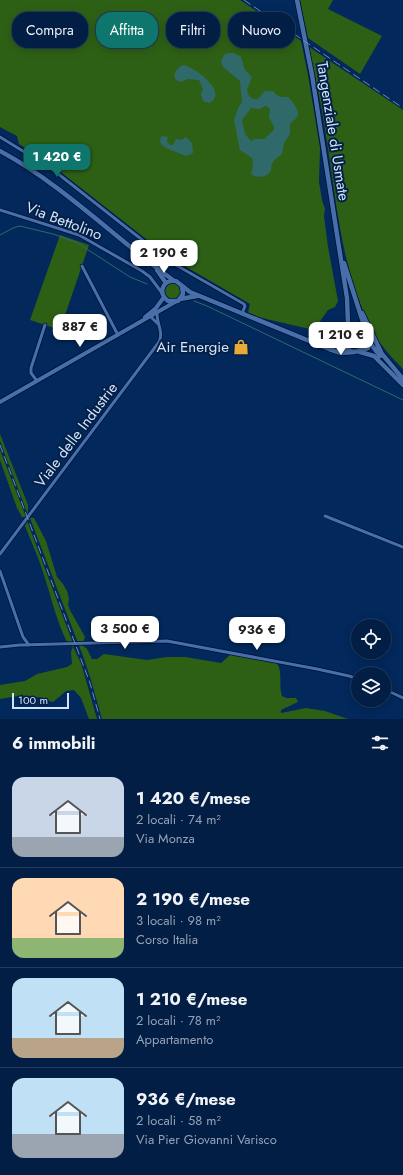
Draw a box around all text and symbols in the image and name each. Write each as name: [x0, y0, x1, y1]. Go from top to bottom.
chip: Compra: [12, 12, 88, 48]
chip: Affitta: [96, 12, 158, 48]
chip: Filtri: [166, 12, 220, 48]
chip: Nuovo: [228, 12, 295, 48]
street label: Tangenziale di Usmate: [311, 60, 355, 203]
pin: 1 420 €: [20, 144, 94, 178]
text: 1 420 €: [32, 147, 82, 166]
street label: Via Bettolino: [23, 196, 105, 246]
pin: 2 190 €: [127, 240, 201, 274]
text: 2 190 €: [140, 243, 188, 262]
pin: 887 €: [52, 314, 108, 348]
text: 887 €: [62, 317, 98, 336]
pin: 1 210 €: [304, 322, 378, 356]
text: 1 210 €: [318, 325, 364, 344]
place label: Air Energie: [157, 336, 229, 358]
shop icon: Air Energie: [232, 338, 250, 356]
street label: Viale delle Industrie: [29, 378, 123, 492]
pin: 3 500 €: [88, 616, 162, 650]
pin: 936 €: [229, 617, 285, 651]
text: 3 500 €: [100, 619, 150, 638]
map controls: [351, 619, 391, 707]
button: locate: [351, 619, 391, 659]
text: 936 €: [238, 620, 276, 639]
button: layers: [351, 667, 391, 707]
scale bar: [12, 691, 69, 710]
text: 100 m: [18, 692, 48, 708]
text: 6 immobili: [12, 731, 96, 755]
icon: filters: [369, 732, 391, 754]
text: 1 420 €/mese: [136, 786, 251, 810]
icon: home: [44, 793, 92, 841]
text: 2 locali · 74 m²: [136, 810, 221, 829]
text: Via Monza: [136, 829, 195, 848]
text: 2 190 €/mese: [136, 887, 250, 911]
icon: home: [44, 894, 92, 942]
text: 3 locali · 98 m²: [136, 911, 221, 930]
text: Corso Italia: [136, 930, 198, 949]
text: 1 210 €/mese: [136, 987, 247, 1011]
icon: home: [44, 994, 92, 1042]
text: 2 locali · 78 m²: [136, 1011, 220, 1030]
text: Appartamento: [136, 1030, 213, 1049]
text: 936 €/mese: [136, 1087, 236, 1111]
icon: home: [44, 1094, 92, 1142]
text: 2 locali · 58 m²: [136, 1111, 221, 1130]
text: Via Pier Giovanni Varisco: [136, 1130, 277, 1149]

